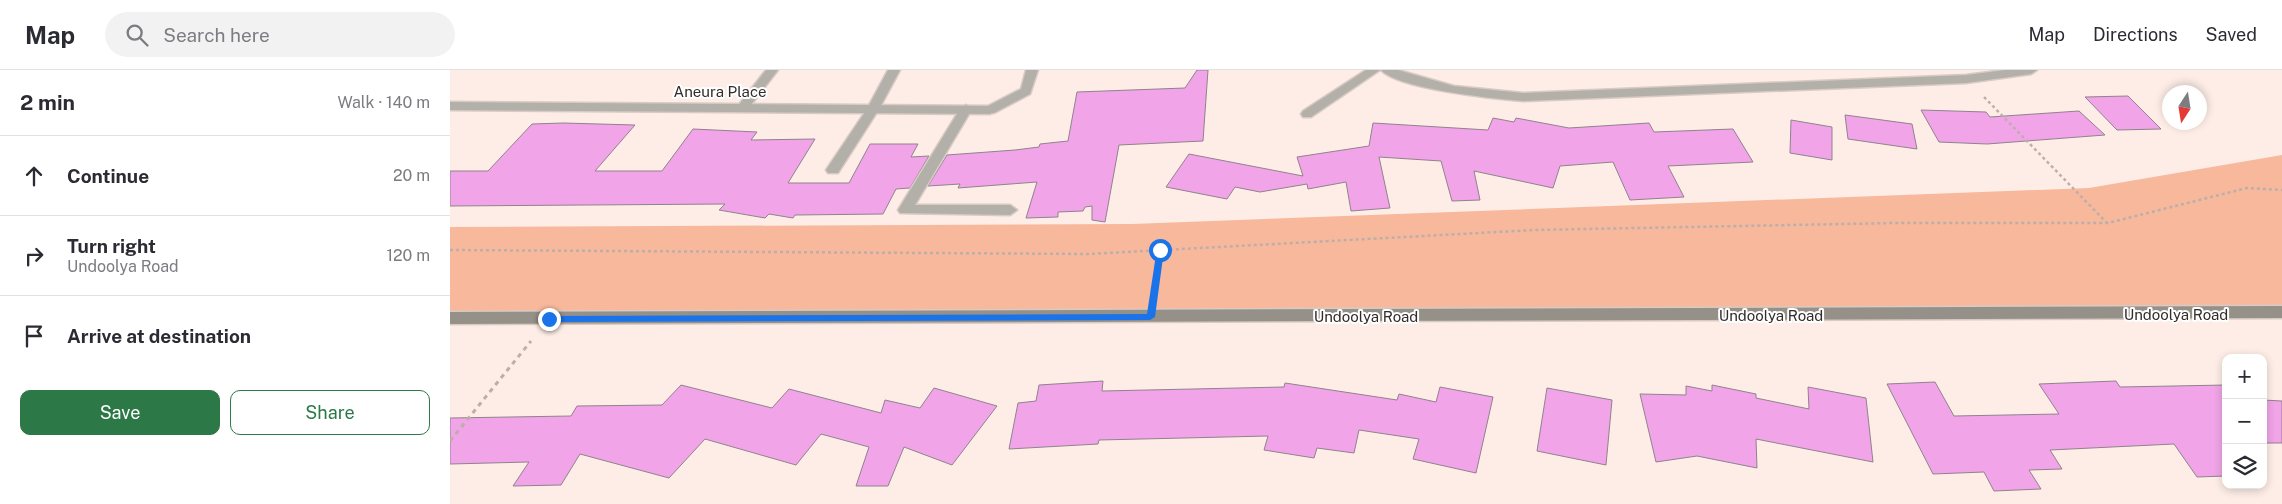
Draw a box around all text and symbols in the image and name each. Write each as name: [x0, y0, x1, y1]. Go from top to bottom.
search box: [105, 12, 455, 57]
text: Map: [25, 21, 75, 49]
icon: search: [123, 21, 151, 49]
text: Search here: [163, 24, 270, 46]
text: Map: [2028, 24, 2065, 45]
text: Directions: [2093, 24, 2178, 45]
text: Saved: [2206, 24, 2257, 45]
street label: Aneura Place: [673, 83, 767, 100]
north arrow: [2162, 85, 2207, 130]
text: 2 min: [20, 90, 75, 115]
text: Walk · 140 m: [337, 93, 430, 112]
icon: ahead: [20, 162, 48, 190]
text: Continue: [67, 165, 149, 187]
text: 20 m: [393, 166, 430, 185]
text: Turn right: [67, 235, 156, 257]
route start: [1149, 239, 1172, 262]
icon: right: [20, 242, 48, 270]
text: 120 m: [386, 246, 430, 265]
text: Undoolya Road: [67, 257, 179, 276]
street label: Undoolya Road: [2124, 306, 2228, 323]
street label: Undoolya Road: [1719, 307, 1823, 324]
route end: [538, 308, 561, 331]
street label: Undoolya Road: [1314, 308, 1418, 325]
icon: arrive: [20, 322, 48, 350]
text: Arrive at destination: [67, 325, 251, 347]
map controls: [2222, 354, 2267, 489]
button: +: [2222, 354, 2267, 399]
button: Save: [20, 390, 220, 435]
button: Share: [230, 390, 430, 435]
button: −: [2222, 399, 2267, 444]
button: layers: [2222, 444, 2267, 489]

